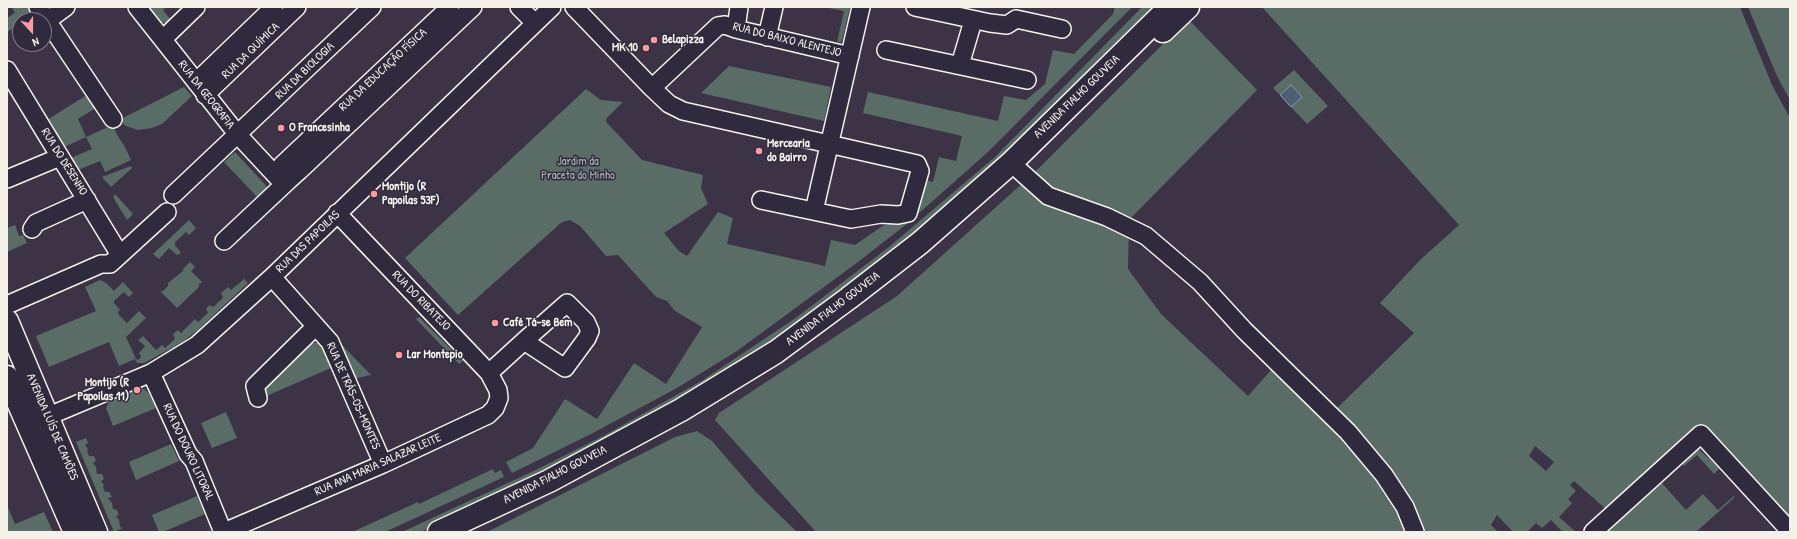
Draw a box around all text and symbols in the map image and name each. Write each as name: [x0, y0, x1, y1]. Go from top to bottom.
north arrow: [12, 12, 52, 52]
street label: RUA DA QUÍMICA: [219, 20, 283, 82]
street label: RUA DO BAIXO ALENTEJO: [731, 20, 843, 60]
street label: RUA DA EDUCAÇÃO FÍSICA: [336, 26, 430, 114]
place label: Belapizza: [662, 33, 704, 47]
text: N: [31, 35, 41, 50]
marker: Belapizza: [649, 35, 659, 45]
street label: RUA DA BIOLOGIA: [273, 39, 337, 103]
place label: MK 10: [612, 41, 638, 55]
marker: MK 10: [641, 43, 651, 53]
street label: AVENIDA FIALHO GOUVEIA: [1031, 52, 1123, 142]
street label: RUA DA GEOGRAFIA: [175, 58, 237, 132]
place label: O Francesinha: [289, 121, 350, 135]
marker: O Francesinha: [276, 123, 286, 133]
street label: RUA DO DESENHO: [38, 126, 90, 198]
place label: Mercearia do Bairro: [767, 137, 810, 165]
marker: Mercearia do Bairro: [754, 146, 764, 156]
park label: Jardim da Praceta do Minho: [541, 155, 615, 183]
place label: Montijo (R Papoilas 53F): [382, 180, 440, 208]
marker: Montijo (R Papoilas 53F): [369, 189, 379, 199]
street label: RUA DAS PAPOILAS: [273, 208, 343, 276]
street label: RUA DO RIBATEJO: [389, 268, 453, 334]
street label: AVENIDA FIALHO GOUVEIA: [783, 269, 883, 349]
place label: Café Tá-se Bem: [503, 316, 572, 330]
marker: Café Tá-se Bem: [490, 318, 500, 328]
street label: RUA DE TRÁS-OS-MONTES: [323, 340, 383, 452]
place label: Lar Montepio: [407, 348, 463, 362]
marker: Lar Montepio: [394, 350, 404, 360]
street label: AVENIDA LUÍS DE CAMÕES: [23, 372, 81, 482]
place label: Montijo (R Papoilas 11): [78, 376, 129, 404]
marker: Montijo (R Papoilas 11): [132, 385, 142, 395]
street label: RUA DO DOURO LITORAL: [159, 401, 217, 503]
street label: RUA ANA MARIA SALAZAR LEITE: [313, 431, 443, 499]
street label: AVENIDA FIALHO GOUVEIA: [501, 443, 609, 507]

